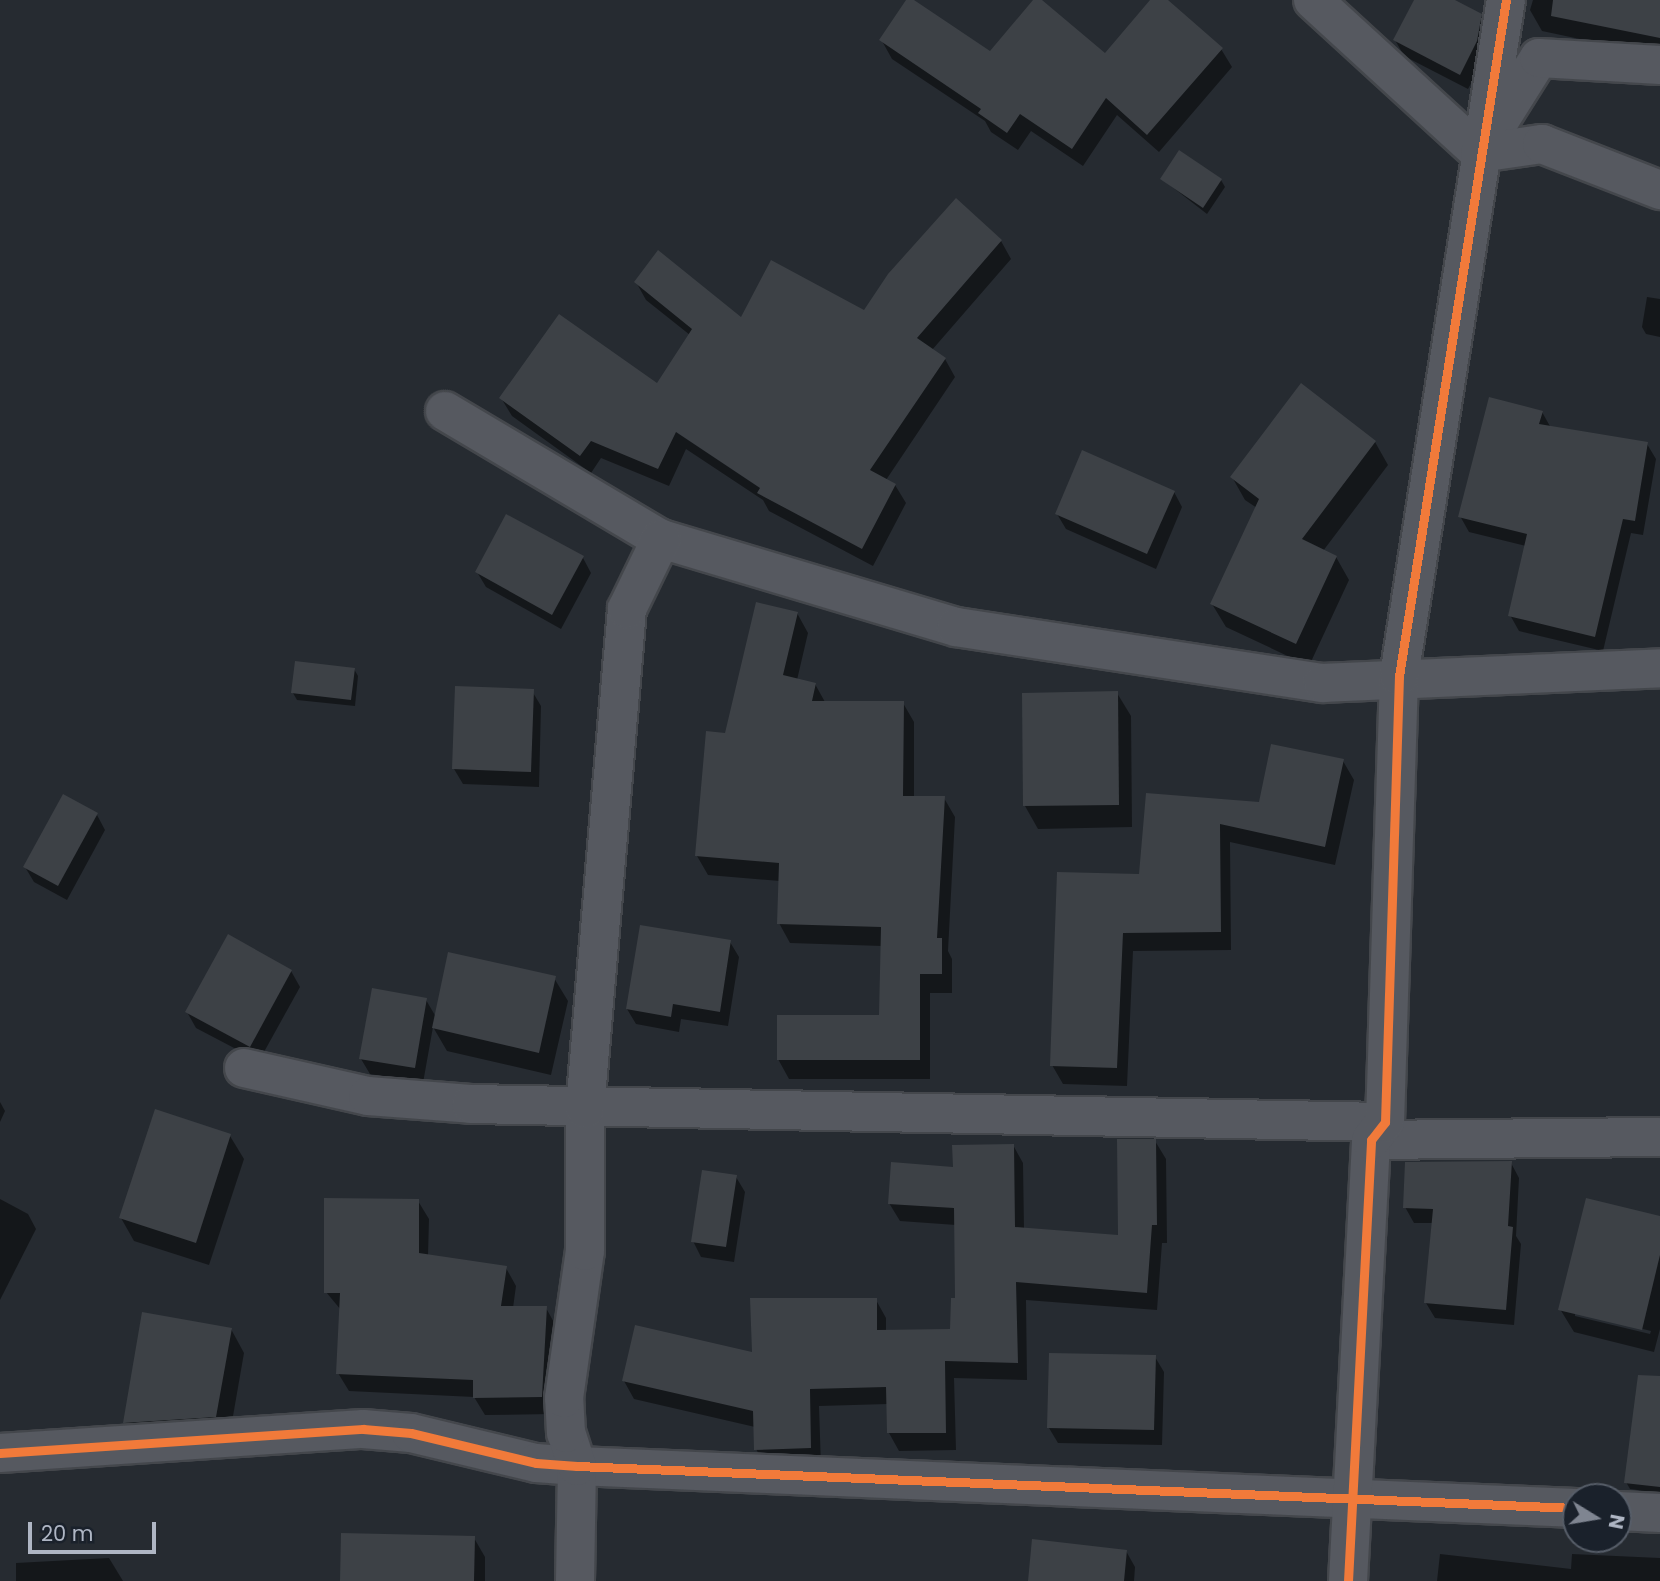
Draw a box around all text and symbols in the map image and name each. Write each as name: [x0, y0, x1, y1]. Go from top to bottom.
north arrow: [1562, 1483, 1632, 1553]
scale bar: [32, 1508, 159, 1552]
text: N: [1602, 1512, 1631, 1531]
text: 20 m: [41, 1519, 94, 1548]

